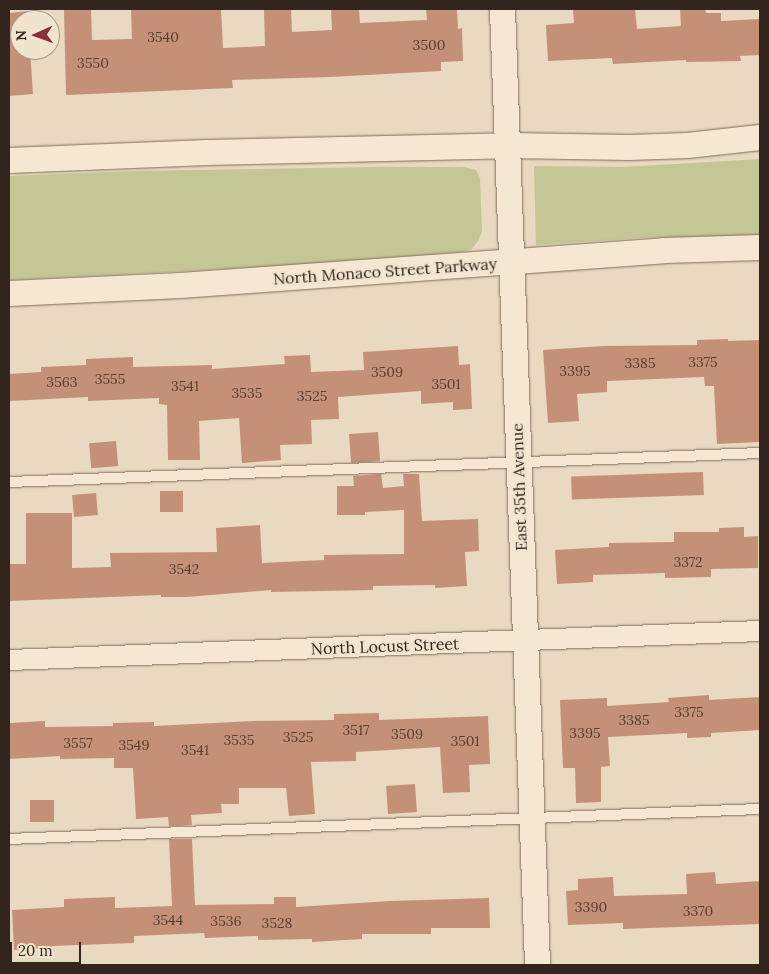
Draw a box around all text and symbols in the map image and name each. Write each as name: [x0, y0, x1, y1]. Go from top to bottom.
north arrow: [10, 10, 60, 60]
house number: 3540: [147, 29, 179, 45]
text: N: [12, 30, 30, 41]
house number: 3500: [413, 37, 445, 53]
house number: 3550: [77, 55, 109, 71]
street label: North Monaco Street Parkway: [272, 254, 498, 288]
house number: 3375: [688, 354, 718, 370]
house number: 3385: [624, 355, 656, 371]
house number: 3395: [559, 363, 591, 379]
house number: 3509: [371, 364, 403, 380]
house number: 3555: [95, 371, 125, 387]
house number: 3563: [46, 374, 78, 390]
house number: 3501: [431, 376, 461, 392]
house number: 3541: [171, 378, 199, 394]
house number: 3535: [232, 385, 262, 401]
house number: 3525: [297, 388, 327, 404]
street label: East 35th Avenue: [507, 423, 531, 551]
house number: 3372: [673, 554, 703, 570]
house number: 3542: [169, 561, 199, 577]
street label: North Locust Street: [311, 634, 459, 658]
house number: 3375: [674, 704, 704, 720]
house number: 3385: [618, 712, 650, 728]
house number: 3517: [343, 722, 369, 738]
house number: 3395: [569, 725, 601, 741]
house number: 3509: [391, 726, 423, 742]
house number: 3525: [283, 729, 313, 745]
house number: 3535: [224, 732, 254, 748]
house number: 3501: [450, 733, 480, 749]
house number: 3557: [63, 735, 93, 751]
house number: 3549: [118, 737, 150, 753]
house number: 3541: [181, 742, 209, 758]
house number: 3390: [575, 899, 607, 915]
house number: 3370: [683, 903, 713, 919]
house number: 3544: [153, 912, 183, 928]
house number: 3536: [210, 913, 242, 929]
house number: 3528: [262, 915, 292, 931]
scale bar: [12, 932, 84, 964]
text: 20 m: [18, 941, 53, 960]

